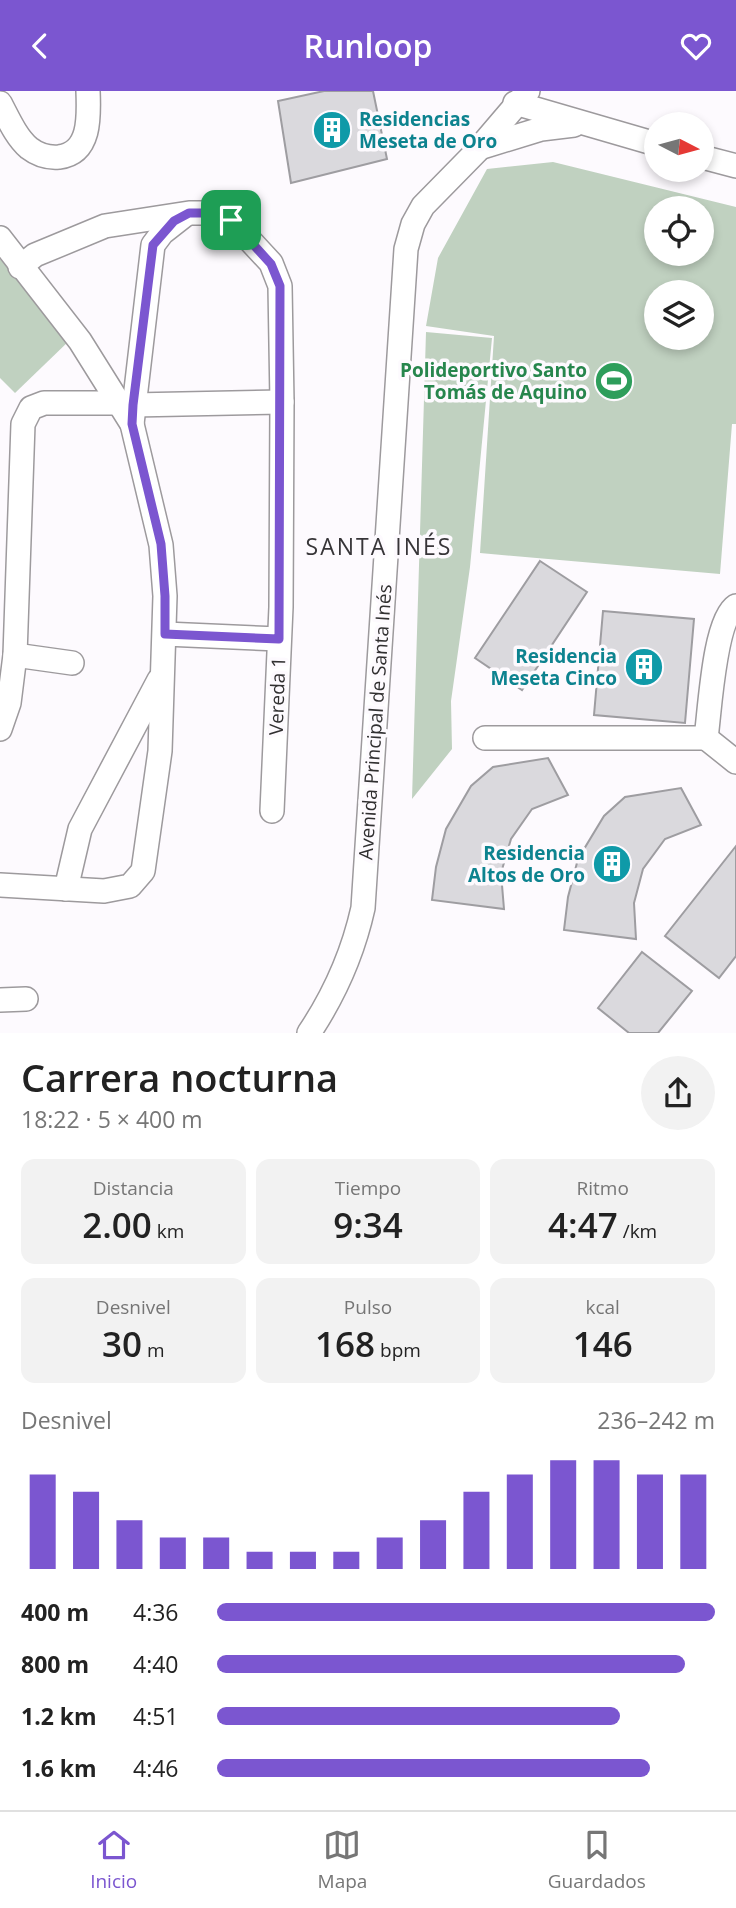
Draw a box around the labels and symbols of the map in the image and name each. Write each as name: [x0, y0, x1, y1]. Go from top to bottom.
place label: Residencias Meseta de Oro: [359, 106, 497, 154]
building icon: Residencias Meseta de Oro: [311, 109, 353, 151]
north arrow: [644, 112, 714, 182]
pin: [201, 190, 261, 250]
place label: Polideportivo Santo Tomás de Aquino: [400, 357, 587, 405]
sports icon: Polideportivo Santo Tomás de Aquino: [593, 360, 635, 402]
district label: SANTA INÉS: [306, 530, 452, 562]
street label: Avenida Principal de Santa Inés: [352, 583, 398, 861]
place label: Residencia Meseta Cinco: [491, 643, 617, 691]
building icon: Residencia Meseta Cinco: [623, 646, 665, 688]
street label: Vereda 1: [263, 656, 291, 736]
place label: Residencia Altos de Oro: [468, 840, 585, 888]
building icon: Residencia Altos de Oro: [591, 843, 633, 885]

